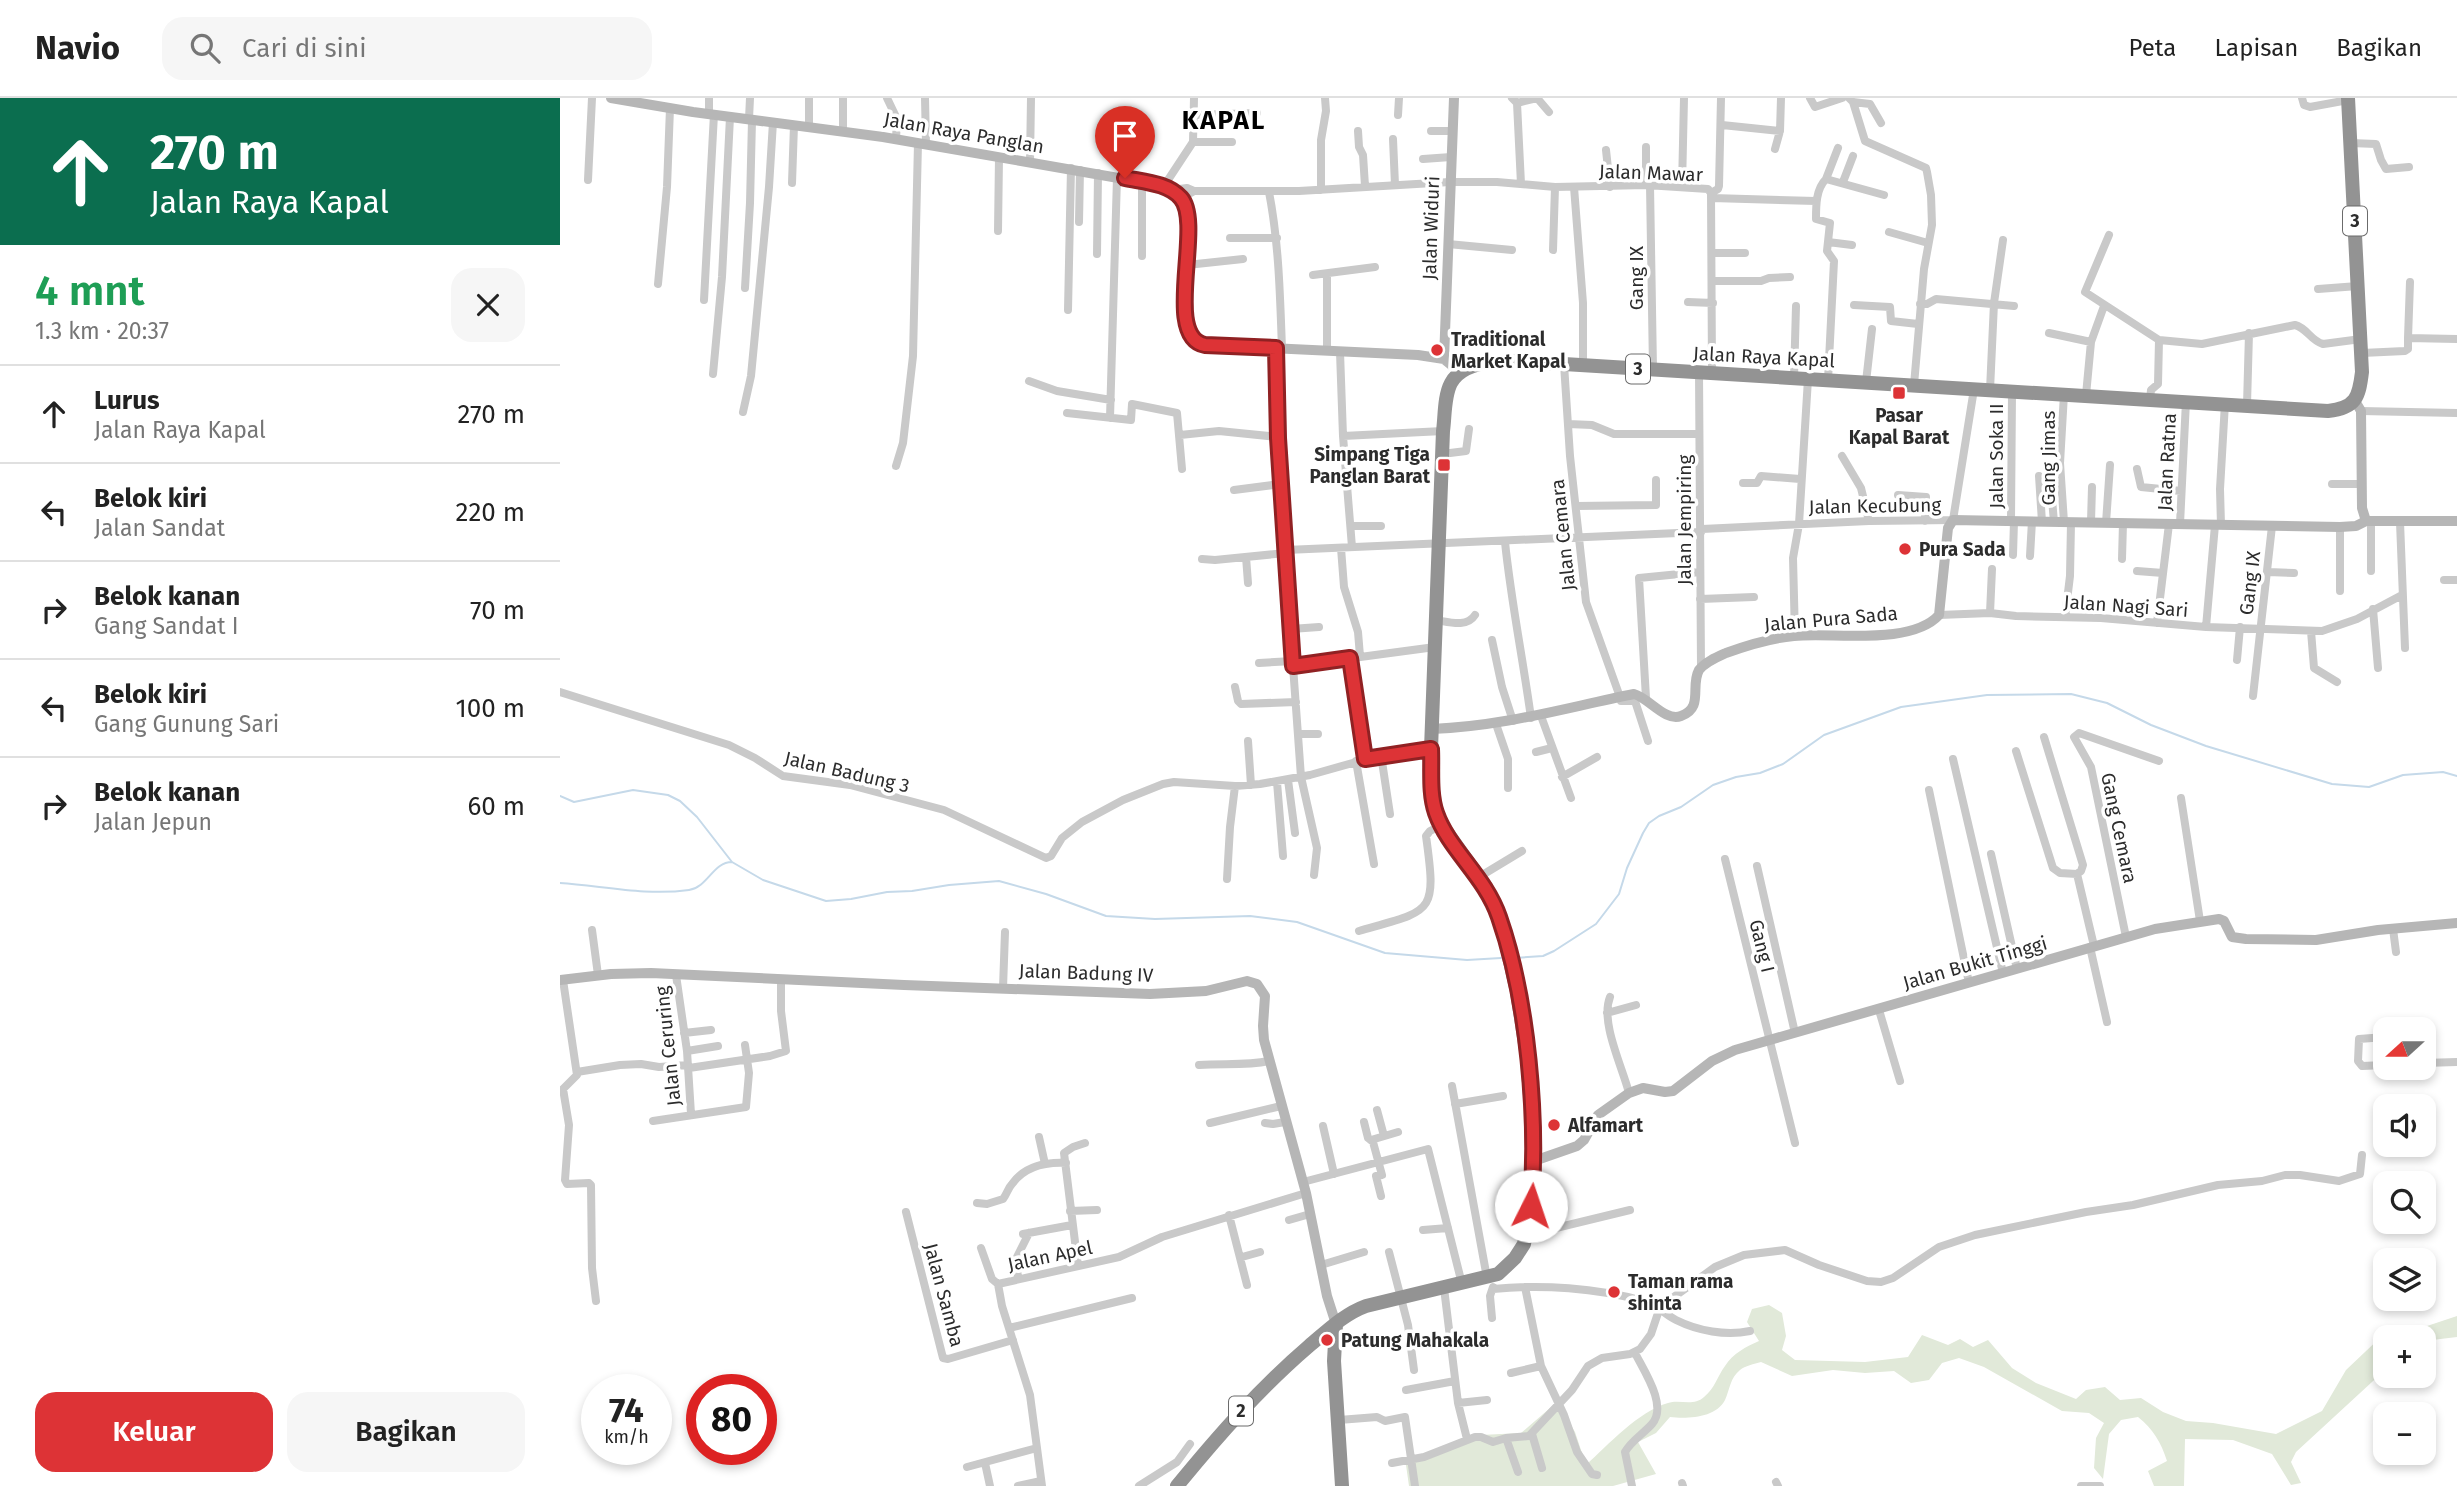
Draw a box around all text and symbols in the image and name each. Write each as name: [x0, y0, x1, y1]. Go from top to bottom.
search box: [162, 17, 652, 80]
text: Navio: [35, 28, 120, 68]
icon: search: [186, 29, 224, 67]
text: Cari di sini: [242, 33, 367, 64]
text: Peta: [2129, 34, 2176, 62]
text: Lapisan: [2214, 34, 2298, 62]
text: Bagikan: [2336, 34, 2422, 62]
district label: KAPAL: [1182, 105, 1266, 136]
pin: [1095, 106, 1155, 178]
street label: Jalan Raya Panglan: [882, 108, 1046, 158]
icon: arrive: [1106, 117, 1144, 155]
text: 270 m: [150, 123, 279, 182]
icon: ahead: [35, 126, 126, 217]
street label: Jalan Mawar: [1599, 160, 1704, 186]
street label: Jalan Widuri: [1418, 176, 1444, 280]
text: Jalan Raya Kapal: [150, 183, 389, 221]
road number: 3: [2343, 207, 2367, 236]
street label: Gang IX: [1625, 245, 1648, 310]
text: 4 mnt: [35, 266, 145, 316]
button: close: [451, 268, 525, 342]
text: 1.3 km · 20:37: [35, 317, 169, 345]
place label: Traditional Market Kapal: [1451, 328, 1566, 373]
marker: Traditional Market Kapal: [1429, 342, 1445, 358]
street label: Jalan Raya Kapal: [1693, 342, 1836, 372]
road number: 3: [1626, 354, 1650, 384]
text: Lurus: [94, 385, 160, 416]
marker: Pasar Kapal Barat: [1891, 385, 1907, 401]
icon: ahead: [35, 395, 73, 433]
text: 270 m: [457, 399, 525, 430]
street label: Jalan Soka II: [1985, 403, 2008, 509]
place label: Pasar Kapal Barat: [1849, 404, 1950, 449]
street label: Gang Jimas: [2037, 410, 2060, 505]
street label: Jalan Ratna: [2153, 413, 2181, 511]
text: Jalan Raya Kapal: [94, 416, 266, 444]
place label: Simpang Tiga Panglan Barat: [1309, 443, 1431, 488]
street label: Jalan Jempiring: [1673, 455, 1696, 585]
marker: Simpang Tiga Panglan Barat: [1436, 457, 1452, 473]
street label: Jalan Cemara: [1546, 478, 1580, 592]
text: Belok kiri: [94, 483, 207, 514]
icon: left: [35, 493, 73, 531]
street label: Jalan Kecubung: [1809, 493, 1942, 519]
text: 220 m: [456, 497, 525, 528]
text: Jalan Sandat: [94, 514, 225, 542]
place label: Pura Sada: [1919, 538, 2006, 561]
marker: Pura Sada: [1897, 541, 1913, 557]
street label: Gang IX: [2235, 549, 2265, 616]
text: Belok kanan: [94, 581, 240, 612]
street label: Jalan Nagi Sari: [2063, 590, 2189, 622]
icon: right: [35, 591, 73, 629]
text: 70 m: [470, 595, 525, 626]
street label: Jalan Pura Sada: [1763, 602, 1899, 636]
text: Gang Sandat I: [94, 612, 239, 640]
text: Belok kiri: [94, 679, 207, 710]
icon: left: [35, 689, 73, 727]
text: 100 m: [456, 693, 525, 724]
text: Gang Gunung Sari: [94, 710, 279, 738]
street label: Jalan Badung 3: [782, 746, 912, 798]
street label: Gang Cemara: [2096, 771, 2142, 885]
text: Belok kanan: [94, 777, 240, 808]
icon: right: [35, 787, 73, 825]
text: 60 m: [467, 791, 525, 822]
text: Jalan Jepun: [94, 808, 212, 836]
street label: Gang I: [1744, 917, 1780, 975]
street label: Jalan Bukit Tinggi: [1900, 931, 2050, 995]
street label: Jalan Badung IV: [1018, 959, 1154, 987]
street label: Jalan Ceruring: [650, 985, 686, 1107]
north arrow: [2373, 1017, 2436, 1080]
map controls: [2373, 1017, 2436, 1465]
button: sound: [2373, 1094, 2436, 1157]
place label: Alfamart: [1567, 1114, 1644, 1137]
marker: Alfamart: [1546, 1117, 1562, 1133]
position arrow: [1494, 1169, 1568, 1243]
button: search: [2373, 1171, 2436, 1234]
street label: Jalan Apel: [1006, 1236, 1095, 1276]
street label: Jalan Samba: [919, 1241, 969, 1349]
button: layers: [2373, 1248, 2436, 1311]
place label: Taman rama shinta: [1628, 1270, 1734, 1315]
marker: Taman rama shinta: [1606, 1284, 1622, 1300]
button: +: [2373, 1325, 2436, 1388]
place label: Patung Mahakala: [1341, 1329, 1489, 1352]
marker: Patung Mahakala: [1319, 1332, 1335, 1348]
speed limit sign: 80: [686, 1374, 777, 1465]
text: 74: [609, 1389, 644, 1431]
button: Keluar: [35, 1392, 273, 1472]
button: Bagikan: [287, 1392, 525, 1472]
road number: 2: [1229, 1396, 1253, 1426]
button: −: [2373, 1402, 2436, 1465]
text: km/h: [604, 1426, 649, 1448]

